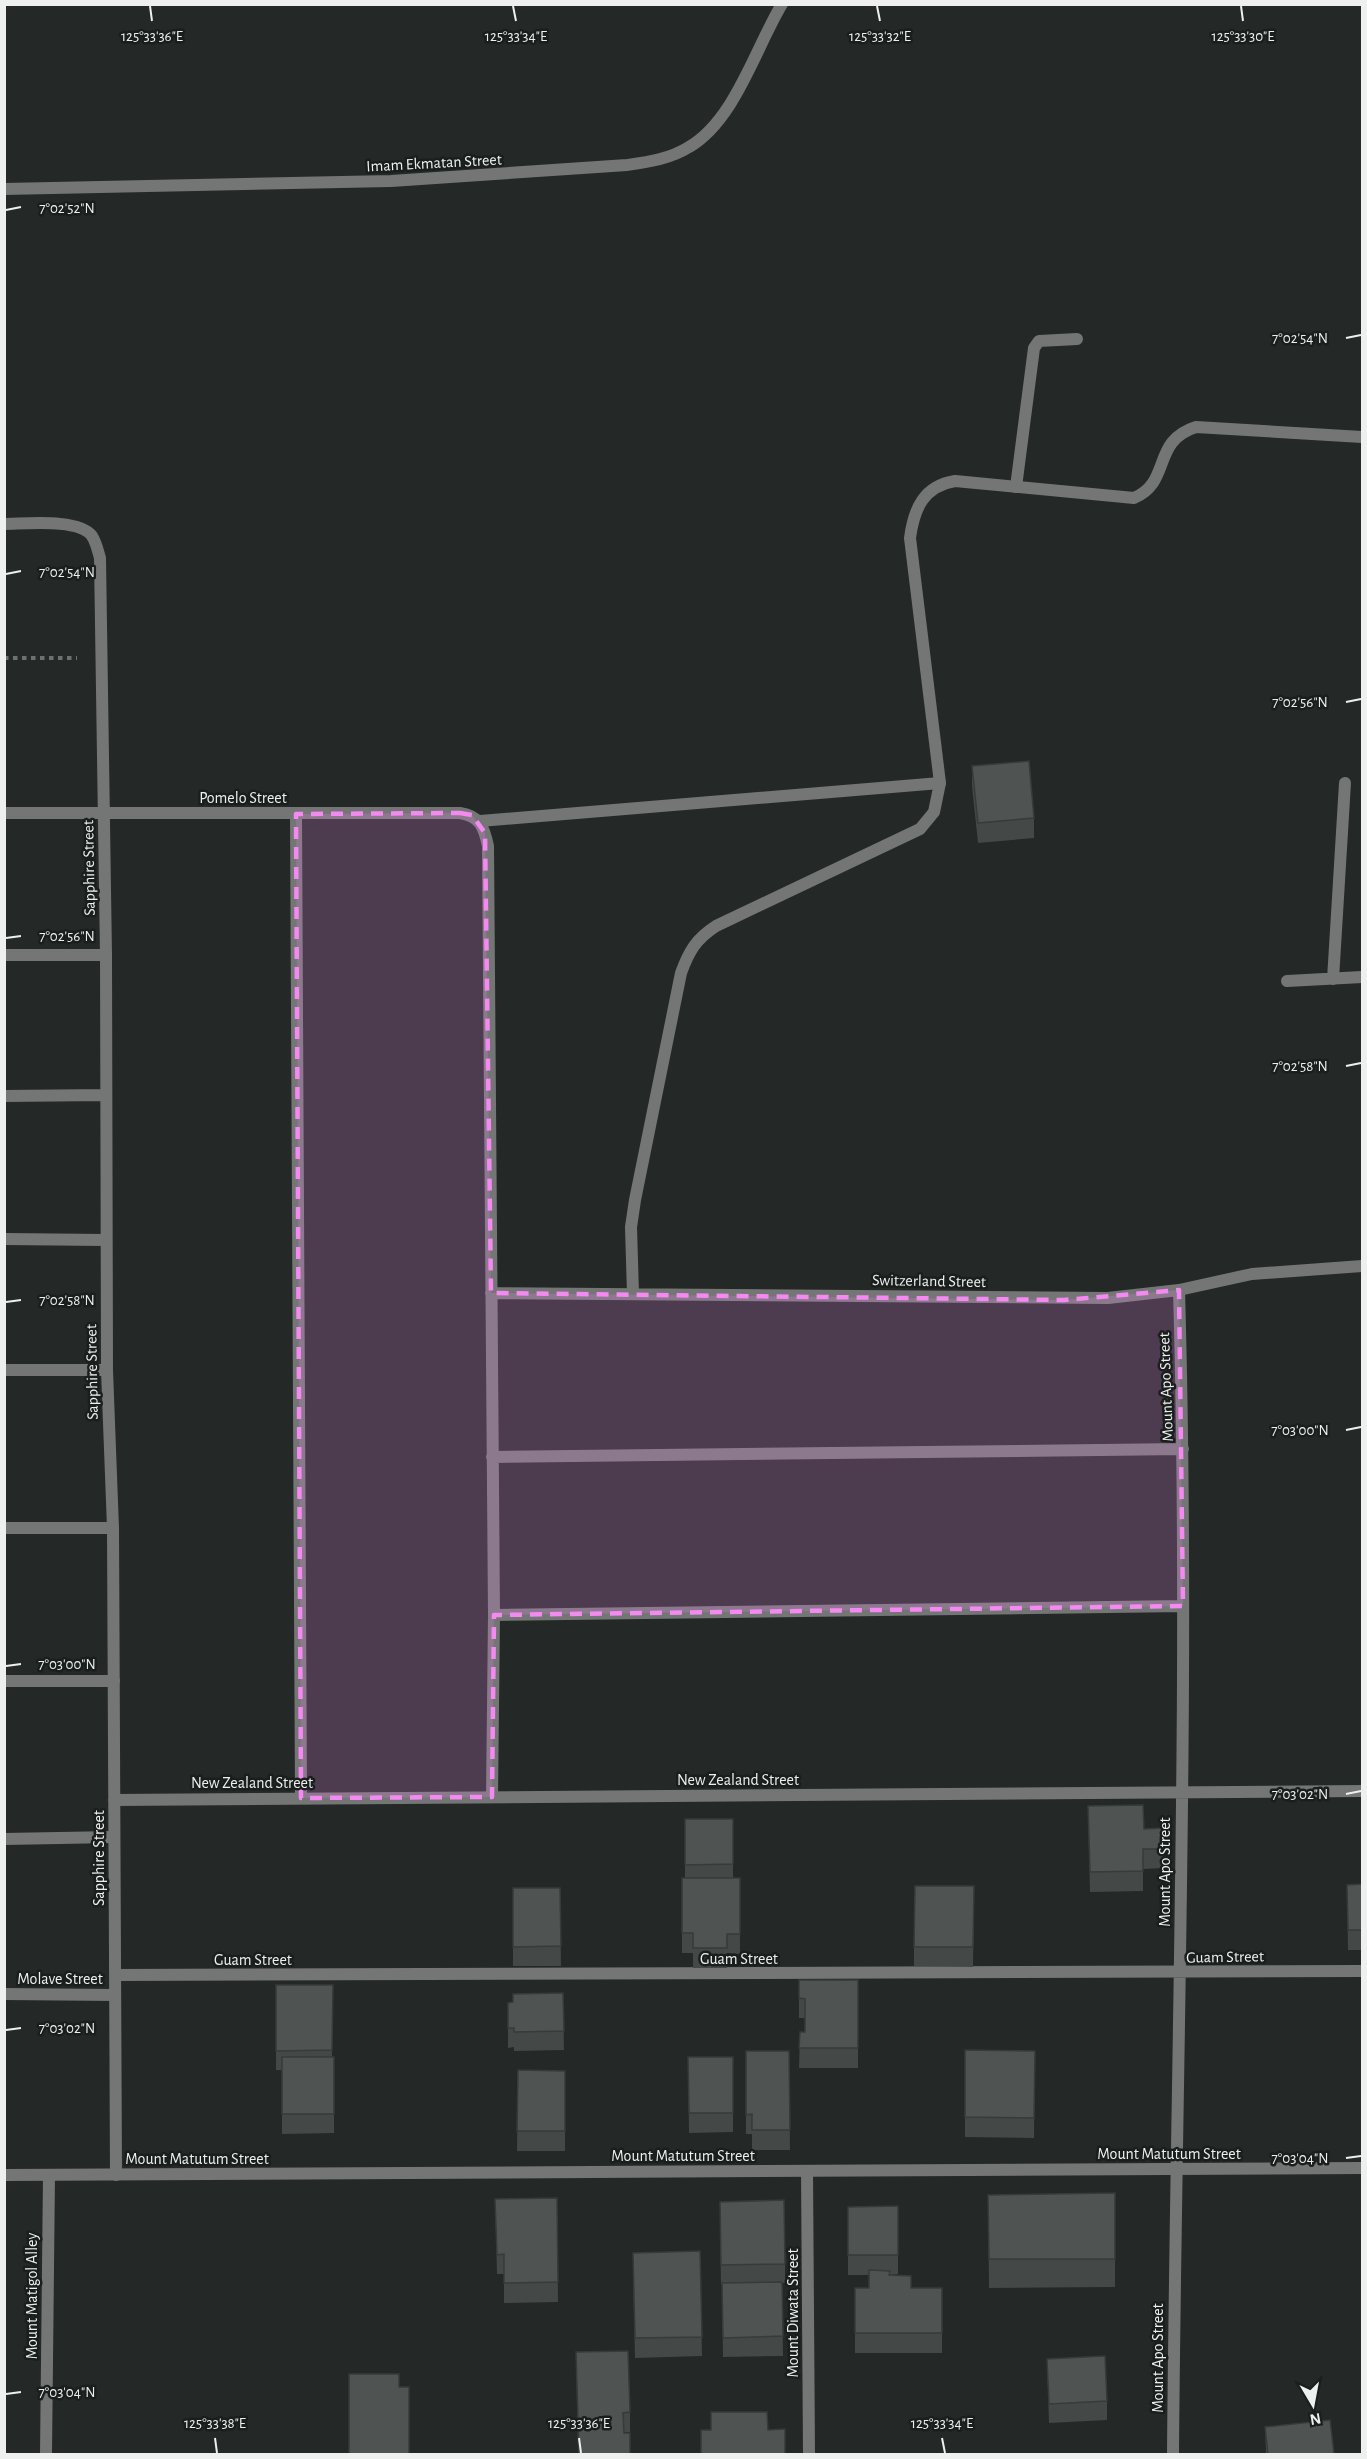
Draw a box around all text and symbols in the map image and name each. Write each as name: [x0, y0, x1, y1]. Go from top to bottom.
text: 125°33'36"E: [121, 29, 183, 44]
text: 125°33'34"E: [485, 29, 547, 44]
text: 125°33'32"E: [849, 29, 911, 44]
text: 125°33'30"E: [1211, 29, 1275, 44]
street label: Imam Ekmatan Street: [366, 151, 502, 175]
text: 7°02'52"N: [39, 201, 95, 216]
text: 7°02'54"N: [1272, 331, 1328, 346]
text: 7°02'54"N: [39, 565, 95, 580]
text: 7°02'56"N: [1272, 695, 1328, 710]
street label: Pomelo Street: [199, 790, 287, 806]
street label: Sapphire Street: [80, 820, 98, 916]
text: 7°02'56"N: [39, 929, 95, 944]
text: 7°02'58"N: [1272, 1059, 1328, 1074]
street label: Switzerland Street: [872, 1272, 986, 1290]
text: 7°02'58"N: [39, 1293, 95, 1308]
street label: Sapphire Street: [83, 1324, 101, 1420]
street label: Mount Apo Street: [1156, 1332, 1176, 1442]
text: 7°03'00"N: [1271, 1423, 1329, 1438]
text: 7°03'00"N: [38, 1657, 96, 1672]
street label: New Zealand Street: [677, 1772, 799, 1788]
street label: New Zealand Street: [191, 1775, 313, 1791]
text: 7°03'02"N: [1272, 1787, 1328, 1802]
street label: Sapphire Street: [91, 1810, 107, 1906]
street label: Mount Apo Street: [1157, 1817, 1173, 1927]
street label: Guam Street: [1186, 1948, 1264, 1966]
street label: Guam Street: [700, 1951, 778, 1967]
street label: Guam Street: [214, 1952, 292, 1968]
street label: Molave Street: [17, 1971, 103, 1987]
text: 7°03'02"N: [39, 2021, 95, 2036]
street label: Mount Matutum Street: [1097, 2146, 1241, 2162]
street label: Mount Matutum Street: [611, 2148, 755, 2164]
street label: Mount Matutum Street: [125, 2151, 269, 2167]
text: 7°03'04"N: [1272, 2151, 1328, 2166]
street label: Mount Matigol Alley: [24, 2233, 41, 2359]
street label: Mount Diwata Street: [785, 2248, 801, 2378]
street label: Mount Apo Street: [1150, 2303, 1166, 2413]
north arrow: [1283, 2375, 1343, 2435]
text: 7°03'04"N: [39, 2385, 95, 2400]
text: N: [1309, 2410, 1322, 2428]
text: 125°33'38"E: [184, 2416, 246, 2431]
text: 125°33'36"E: [548, 2416, 610, 2431]
text: 125°33'34"E: [911, 2416, 973, 2431]

